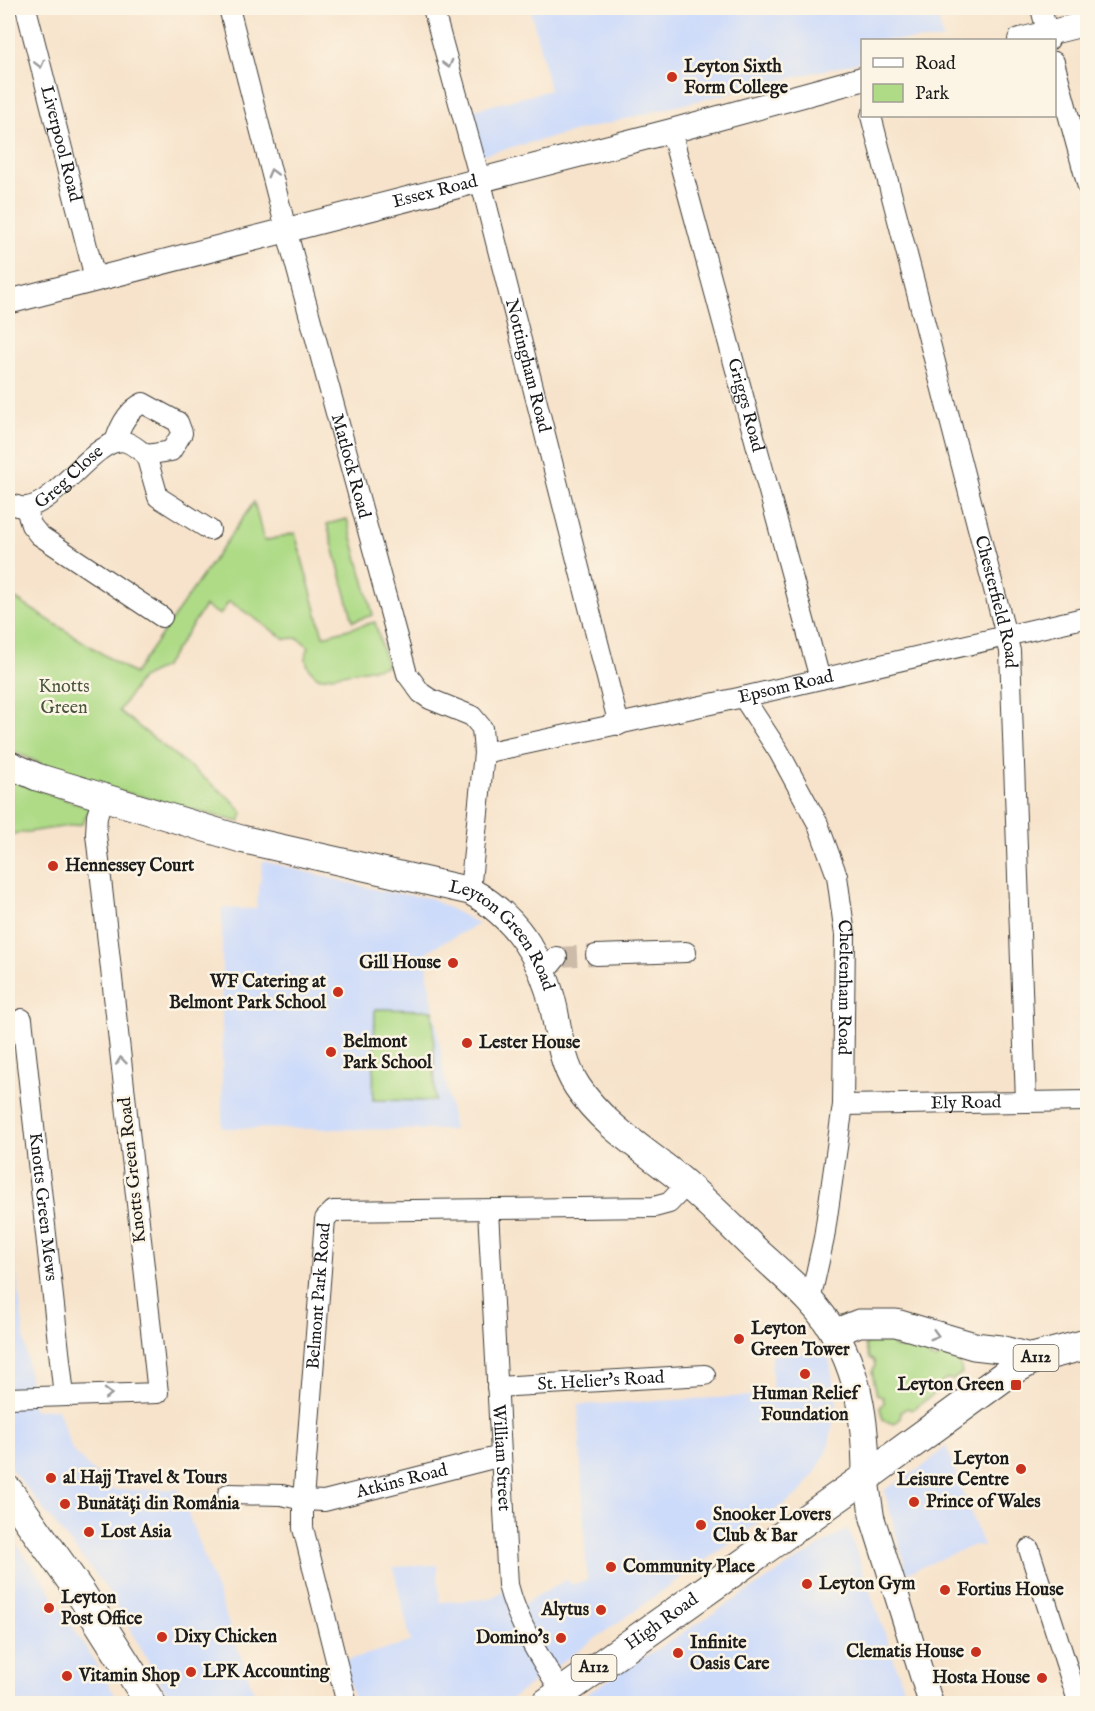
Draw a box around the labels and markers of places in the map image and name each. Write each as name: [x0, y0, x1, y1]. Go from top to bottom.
place label: Leyton Sixth Form College: [684, 56, 789, 100]
marker: Leyton Sixth Form College: [665, 70, 679, 84]
place label: Hennessey Court: [65, 855, 195, 878]
marker: Hennessey Court: [46, 859, 60, 873]
place label: Gill House: [359, 952, 442, 975]
marker: Gill House: [446, 956, 460, 970]
place label: WF Catering at Belmont Park School: [169, 971, 327, 1015]
marker: WF Catering at Belmont Park School: [331, 985, 345, 999]
place label: Belmont Park School: [343, 1031, 433, 1075]
place label: Lester House: [479, 1032, 581, 1055]
marker: Lester House: [460, 1036, 474, 1050]
marker: Belmont Park School: [324, 1045, 338, 1059]
place label: Leyton Green Tower: [751, 1318, 850, 1362]
marker: Leyton Green Tower: [732, 1332, 746, 1346]
marker: Human Relief Foundation: [798, 1367, 812, 1381]
place label: Leyton Green: [898, 1374, 1004, 1397]
marker: Leyton Green: [1009, 1378, 1023, 1392]
place label: Human Relief Foundation: [752, 1383, 862, 1427]
place label: Leyton Leisure Centre: [897, 1448, 1010, 1492]
marker: Leyton Leisure Centre: [1014, 1462, 1028, 1476]
place label: al Hajj Travel & Tours: [63, 1467, 228, 1490]
marker: al Hajj Travel & Tours: [44, 1471, 58, 1485]
place label: Prince of Wales: [926, 1491, 1041, 1514]
place label: Bunătăți din România: [77, 1493, 241, 1516]
marker: Prince of Wales: [907, 1495, 921, 1509]
marker: Bunătăți din România: [58, 1497, 72, 1511]
place label: Snooker Lovers Club & Bar: [713, 1504, 832, 1548]
marker: Snooker Lovers Club & Bar: [694, 1518, 708, 1532]
place label: Lost Asia: [101, 1521, 172, 1544]
marker: Lost Asia: [82, 1525, 96, 1539]
place label: Community Place: [623, 1556, 756, 1579]
marker: Community Place: [604, 1560, 618, 1574]
place label: Leyton Gym: [819, 1573, 916, 1596]
marker: Leyton Gym: [800, 1577, 814, 1591]
place label: Fortius House: [957, 1579, 1064, 1602]
marker: Fortius House: [938, 1583, 952, 1597]
place label: Leyton Post Office: [61, 1587, 143, 1631]
place label: Alytus: [540, 1599, 590, 1622]
marker: Leyton Post Office: [42, 1601, 56, 1615]
marker: Alytus: [594, 1603, 608, 1617]
place label: Dixy Chicken: [174, 1626, 278, 1649]
place label: Domino's: [476, 1627, 550, 1650]
marker: Dixy Chicken: [155, 1630, 169, 1644]
marker: Domino's: [554, 1631, 568, 1645]
place label: Infinite Oasis Care: [690, 1632, 770, 1676]
place label: Clematis House: [846, 1641, 965, 1664]
marker: Clematis House: [969, 1645, 983, 1659]
marker: Infinite Oasis Care: [671, 1646, 685, 1660]
place label: LPK Accounting: [203, 1661, 331, 1684]
place label: Vitamin Shop: [78, 1665, 180, 1688]
marker: LPK Accounting: [184, 1665, 198, 1679]
place label: Hosta House: [932, 1667, 1031, 1690]
marker: Vitamin Shop: [60, 1669, 74, 1683]
marker: Hosta House: [1035, 1671, 1049, 1685]

